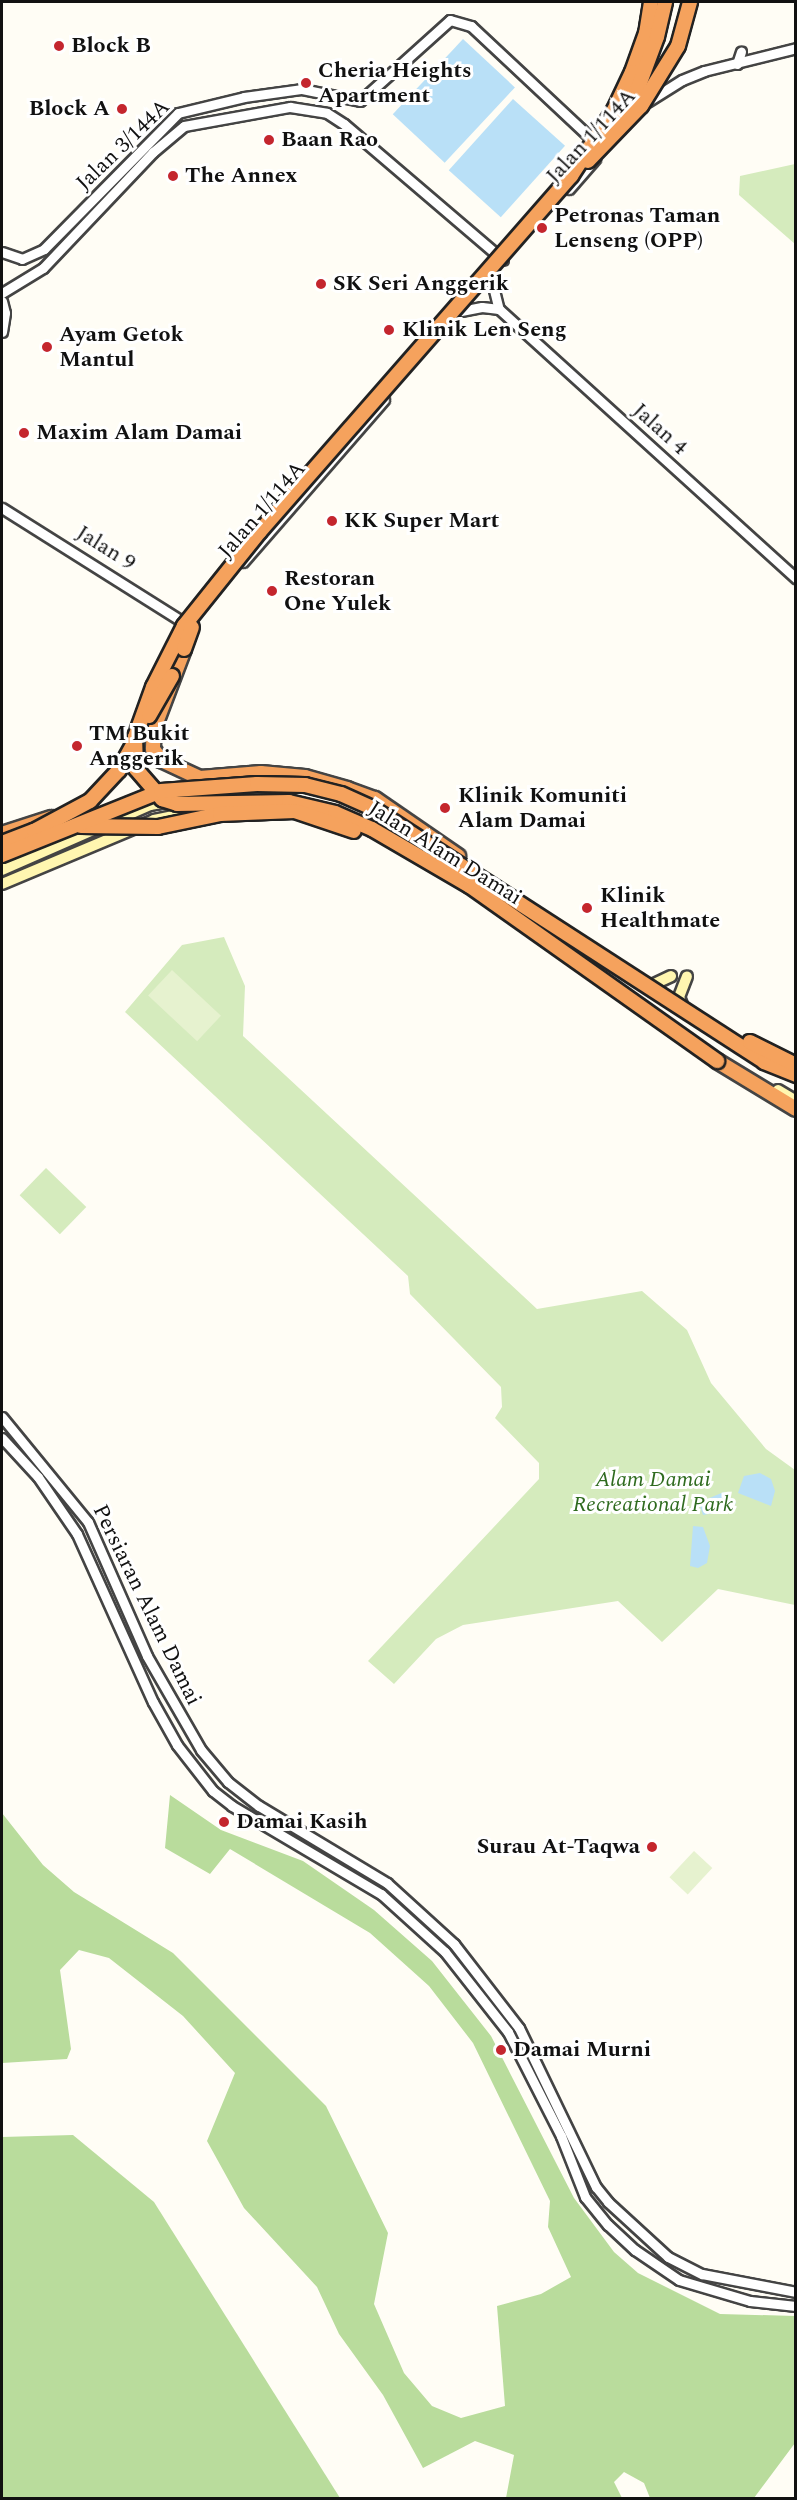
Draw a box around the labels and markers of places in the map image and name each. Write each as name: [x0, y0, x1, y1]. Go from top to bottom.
place label: Block B: [71, 33, 151, 59]
marker: Block B: [52, 39, 66, 53]
place label: Cheria Heights Apartment: [318, 57, 472, 108]
marker: Cheria Heights Apartment: [299, 76, 313, 90]
place label: Block A: [29, 96, 110, 122]
marker: Block A: [115, 102, 129, 116]
place label: Baan Rao: [281, 127, 378, 153]
marker: Baan Rao: [262, 133, 276, 147]
place label: The Annex: [185, 163, 297, 189]
marker: The Annex: [166, 169, 180, 183]
place label: Petronas Taman Lenseng (OPP): [554, 202, 720, 254]
marker: Petronas Taman Lenseng (OPP): [535, 221, 549, 235]
place label: SK Seri Anggerik: [333, 271, 509, 297]
marker: SK Seri Anggerik: [314, 277, 328, 291]
place label: Klinik Len Seng: [402, 317, 567, 343]
place label: Ayam Getok Mantul: [59, 321, 184, 372]
marker: Klinik Len Seng: [380, 321, 398, 339]
marker: Ayam Getok Mantul: [40, 340, 54, 354]
place label: Maxim Alam Damai: [36, 420, 242, 446]
marker: Maxim Alam Damai: [17, 426, 31, 440]
place label: KK Super Mart: [344, 508, 499, 534]
marker: KK Super Mart: [325, 514, 339, 528]
place label: Restoran One Yulek: [284, 565, 391, 616]
marker: Restoran One Yulek: [265, 584, 279, 598]
place label: TM Bukit Anggerik: [89, 720, 189, 772]
marker: TM Bukit Anggerik: [70, 739, 84, 753]
place label: Klinik Komuniti Alam Damai: [458, 782, 627, 834]
marker: Klinik Komuniti Alam Damai: [436, 799, 454, 817]
place label: Klinik Healthmate: [600, 882, 720, 933]
marker: Klinik Healthmate: [578, 899, 596, 917]
place label: Damai Kasih: [236, 1809, 367, 1835]
marker: Damai Kasih: [217, 1815, 231, 1829]
place label: Surau At-Taqwa: [477, 1834, 640, 1860]
marker: Surau At-Taqwa: [645, 1840, 659, 1854]
place label: Damai Murni: [513, 2037, 651, 2063]
marker: Damai Murni: [494, 2043, 508, 2057]

